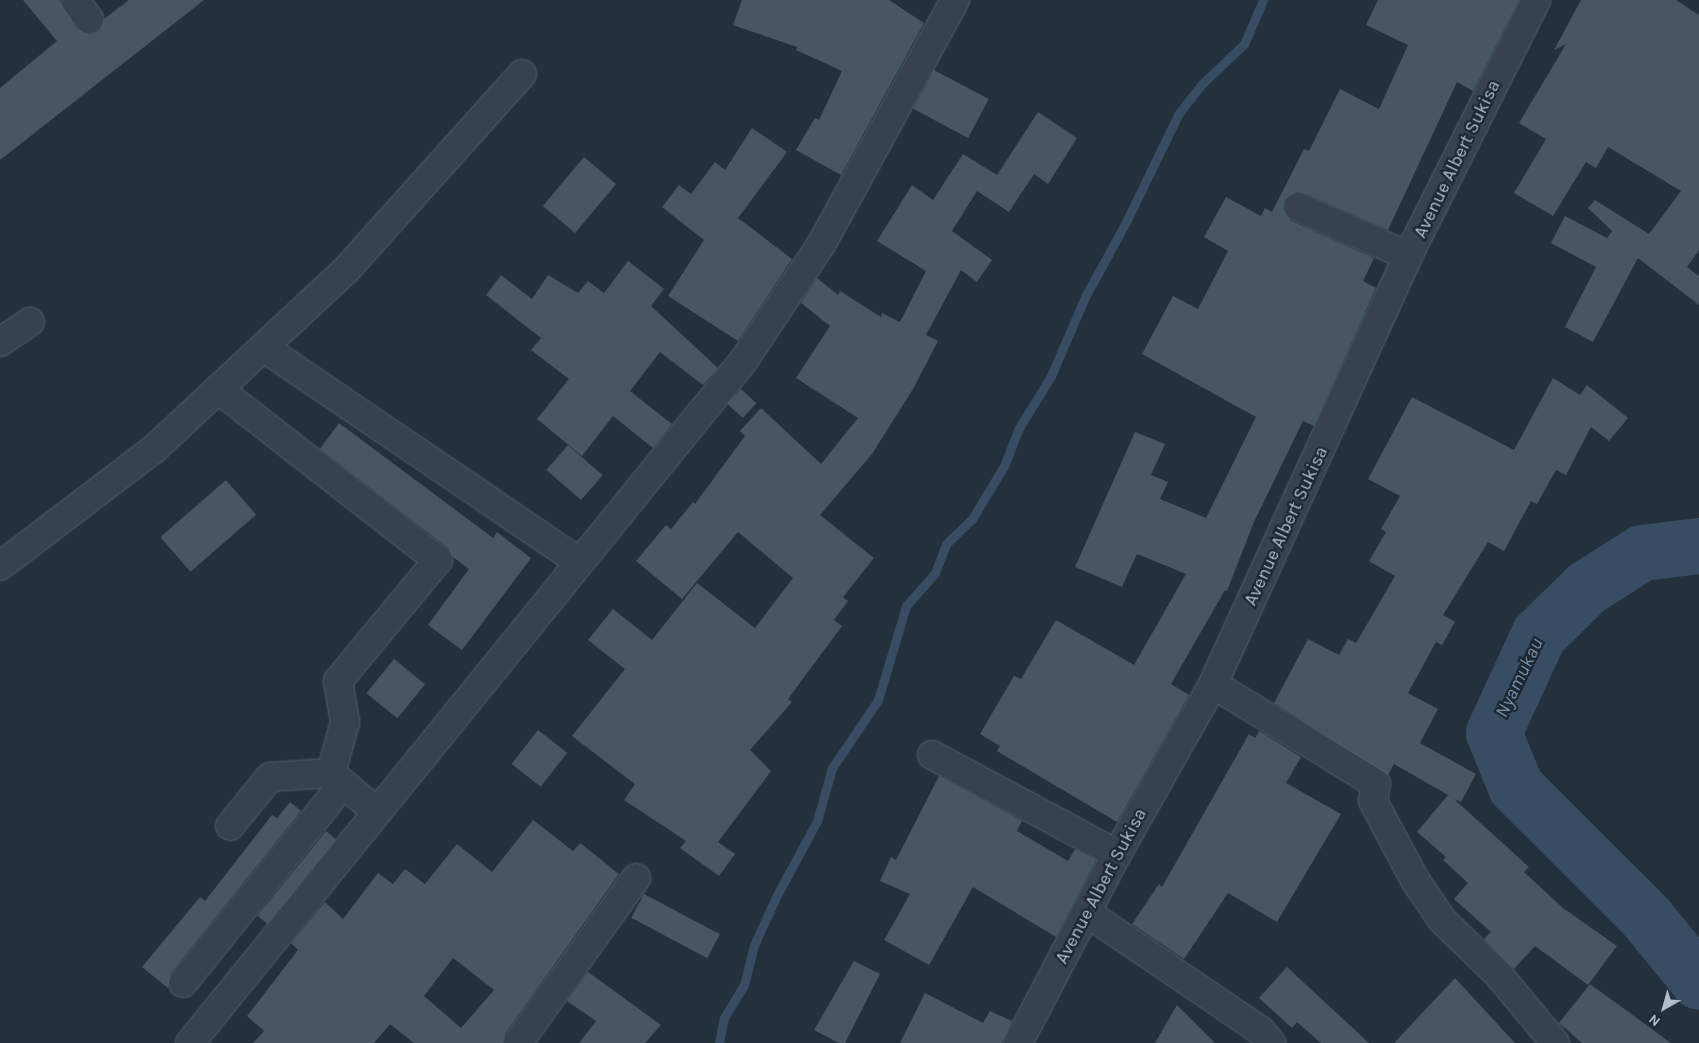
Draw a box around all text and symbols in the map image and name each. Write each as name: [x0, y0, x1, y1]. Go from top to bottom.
street label: Avenue Albert Sukisa: [1409, 77, 1505, 241]
street label: Avenue Albert Sukisa: [1240, 443, 1332, 609]
water label: Nyamukau: [1491, 635, 1549, 721]
street label: Avenue Albert Sukisa: [1051, 805, 1151, 967]
north arrow: [1639, 983, 1689, 1033]
text: N: [1645, 1010, 1664, 1030]

